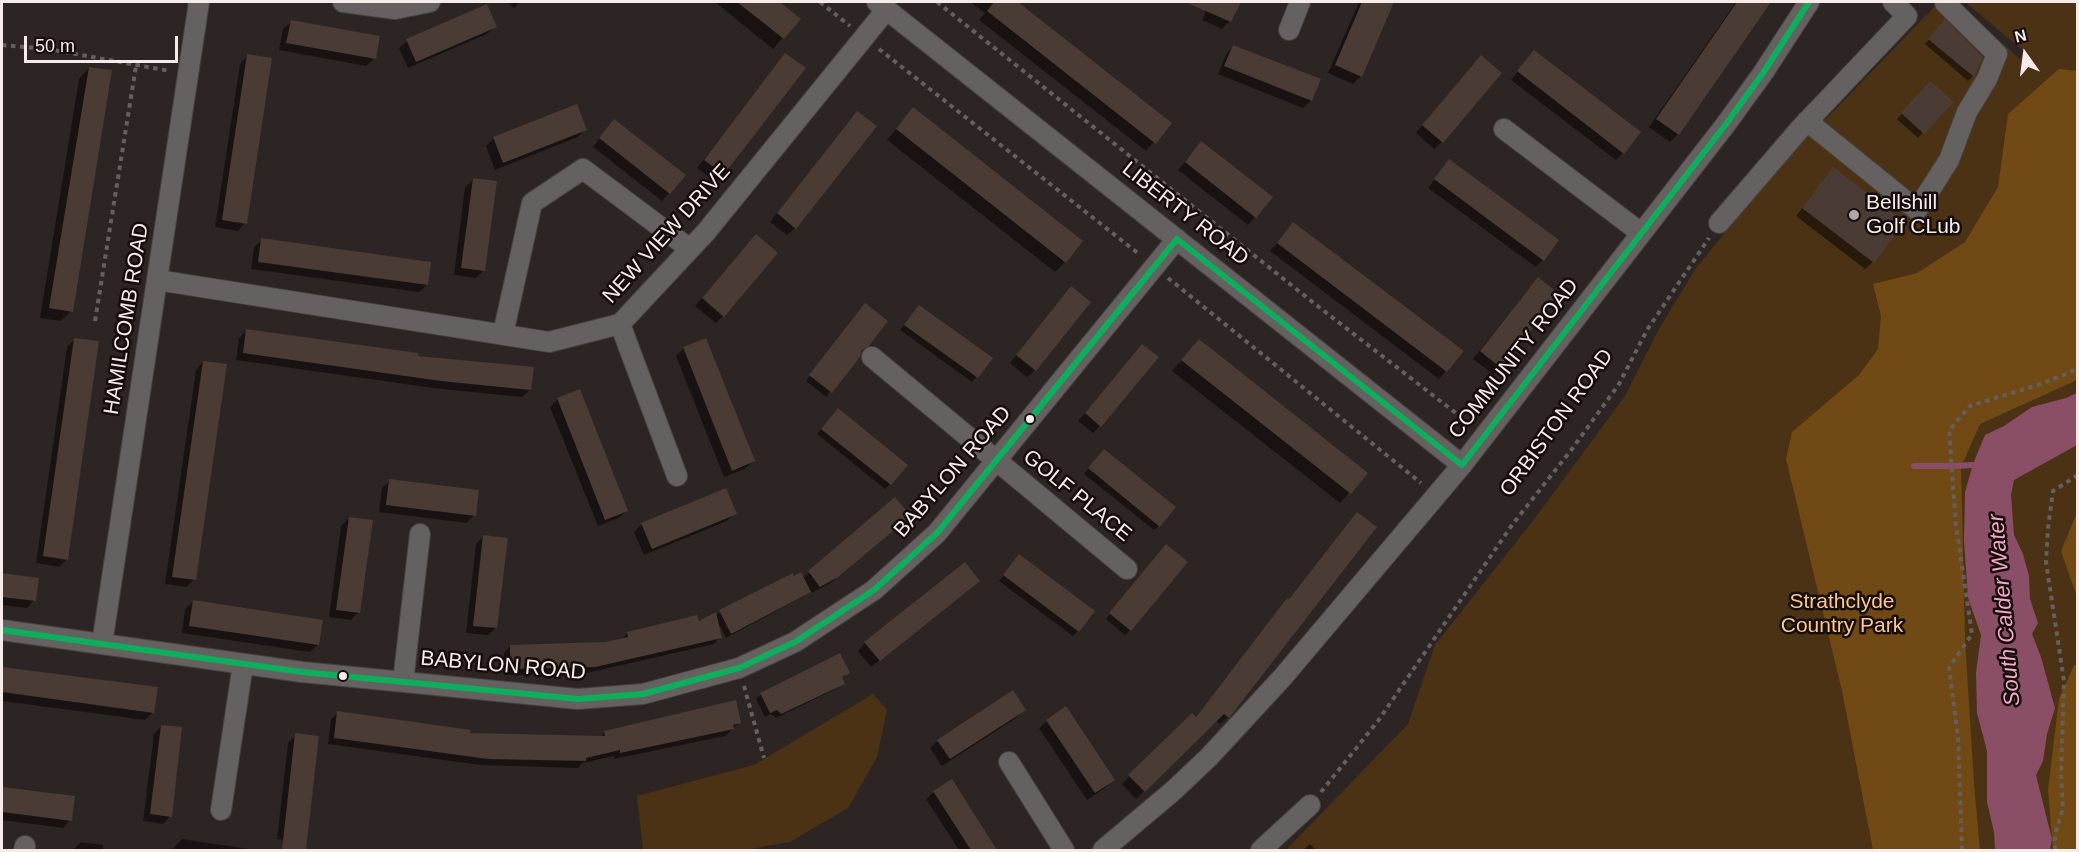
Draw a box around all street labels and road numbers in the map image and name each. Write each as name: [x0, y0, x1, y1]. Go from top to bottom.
street label: LIBERTY ROAD: [1117, 157, 1253, 271]
street label: NEW VIEW DRIVE: [598, 159, 736, 309]
street label: HAMILCOMB ROAD: [99, 221, 155, 417]
street label: COMMUNITY ROAD: [1444, 274, 1584, 444]
street label: ORBISTON ROAD: [1495, 344, 1619, 502]
street label: BABYLON ROAD: [889, 401, 1017, 543]
street label: GOLF PLACE: [1018, 445, 1136, 547]
street label: BABYLON ROAD: [419, 646, 587, 686]

